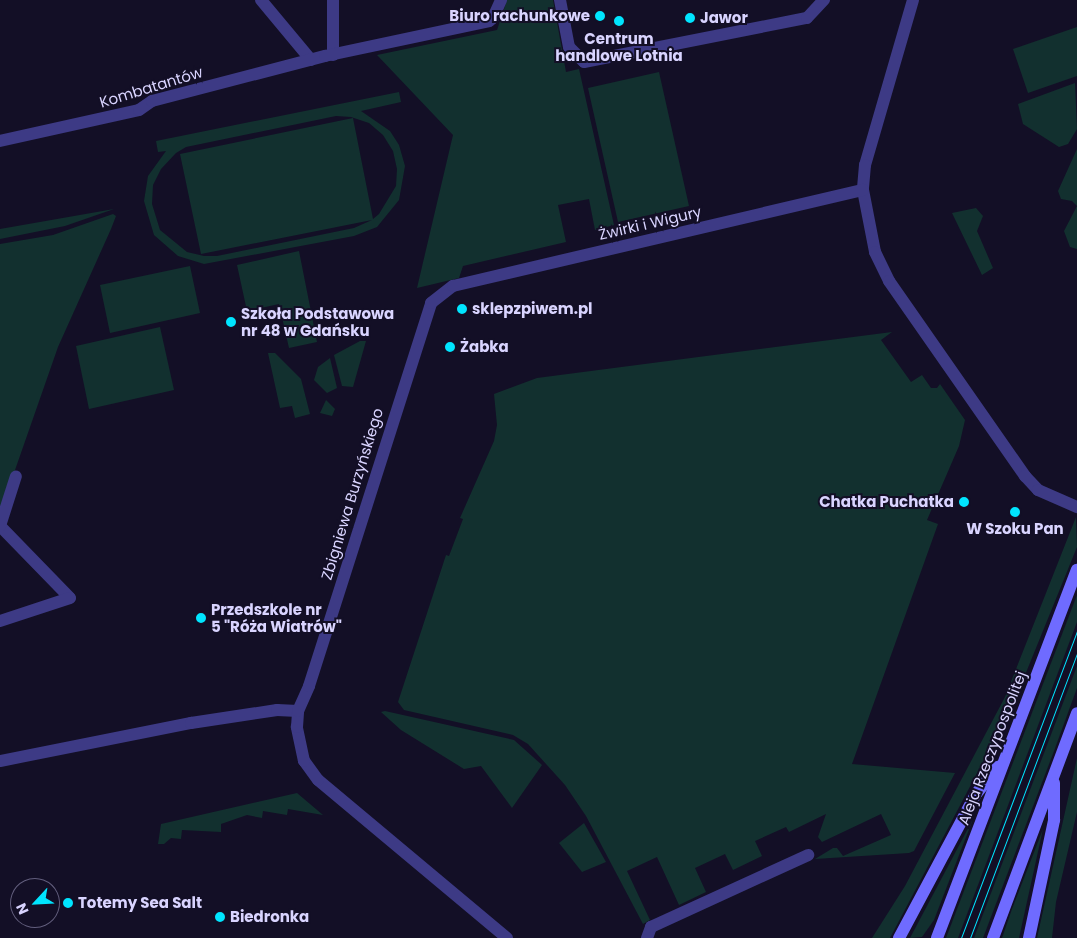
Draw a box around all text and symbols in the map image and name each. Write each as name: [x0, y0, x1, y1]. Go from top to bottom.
place label: Biuro rachunkowe: [449, 7, 590, 25]
place label: Jawor: [700, 9, 748, 27]
marker: Biuro rachunkowe: [594, 10, 606, 22]
marker: Jawor: [684, 12, 696, 24]
marker: Centrum handlowe Lotnia: [613, 15, 625, 27]
place label: Centrum handlowe Lotnia: [555, 29, 683, 64]
street label: Kombatantów: [97, 63, 205, 111]
street label: Żwirki i Wigury: [597, 202, 703, 244]
place label: sklepzpiwem.pl: [472, 300, 592, 318]
marker: sklepzpiwem.pl: [456, 303, 468, 315]
place label: Szkoła Podstawowa nr 48 w Gdańsku: [241, 304, 394, 339]
marker: Szkoła Podstawowa nr 48 w Gdańsku: [225, 316, 237, 328]
place label: Żabka: [460, 338, 509, 356]
marker: Żabka: [444, 341, 456, 353]
street label: Zbigniewa Burzyńskiego: [317, 406, 387, 582]
place label: Chatka Puchatka: [819, 493, 954, 511]
marker: Chatka Puchatka: [958, 496, 970, 508]
marker: W Szoku Pan: [1009, 506, 1021, 518]
place label: W Szoku Pan: [966, 520, 1064, 538]
place label: Przedszkole nr 5 "Róża Wiatrów": [211, 600, 342, 635]
marker: Przedszkole nr 5 "Róża Wiatrów": [195, 612, 207, 624]
street label: Aleja Rzeczypospolitej: [954, 668, 1030, 828]
north arrow: [10, 878, 60, 928]
place label: Totemy Sea Salt: [78, 894, 202, 912]
marker: Totemy Sea Salt: [62, 897, 74, 909]
text: N: [11, 900, 34, 918]
place label: Biedronka: [230, 908, 309, 926]
marker: Biedronka: [214, 911, 226, 923]

